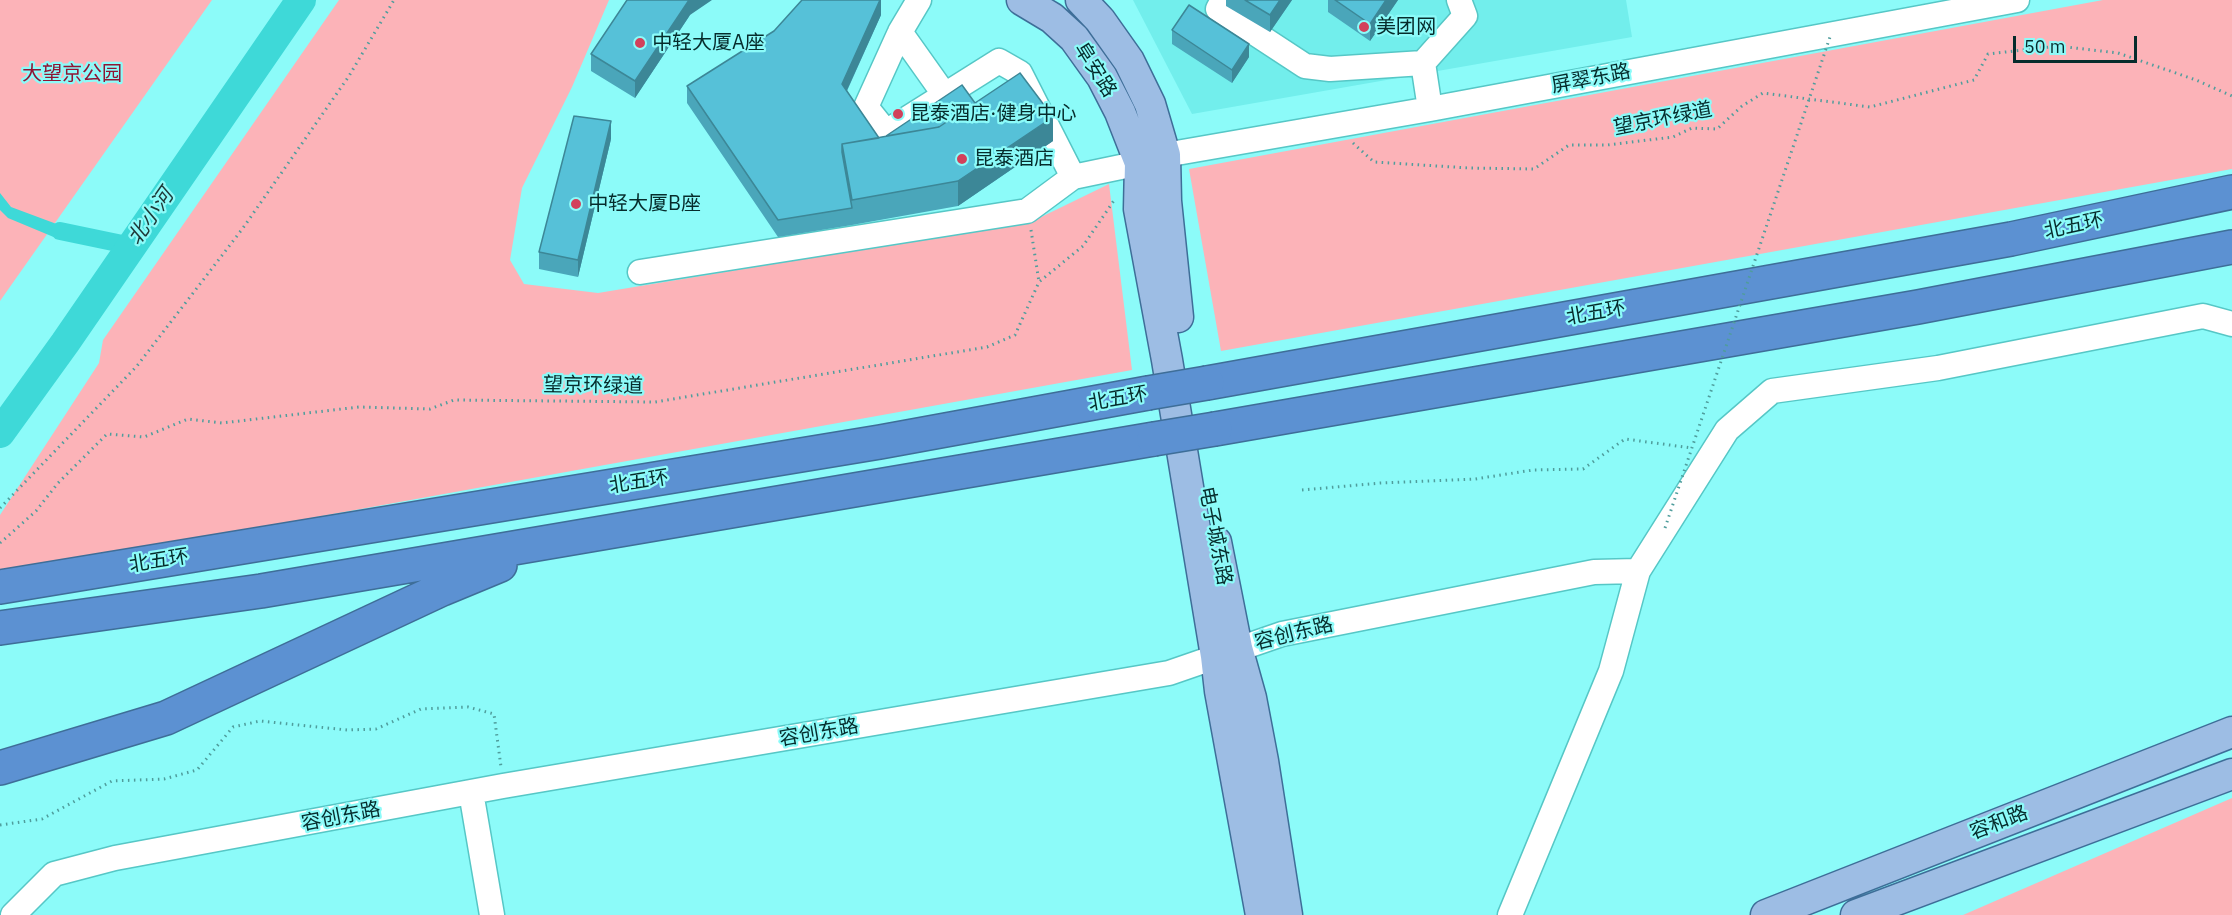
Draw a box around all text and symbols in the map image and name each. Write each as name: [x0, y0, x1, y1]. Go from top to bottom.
place label: 美团网: [1376, 15, 1436, 39]
marker: 美团网: [1357, 20, 1371, 34]
scale bar: [2016, 24, 2140, 62]
place label: 中轻大厦A座: [652, 31, 765, 55]
text: 50 m: [2024, 35, 2066, 58]
marker: 中轻大厦A座: [633, 36, 647, 50]
street label: 阜安路: [1069, 38, 1121, 102]
street label: 屏翠东路: [1549, 60, 1633, 98]
park label: 大望京公园: [22, 62, 122, 86]
street label: 望京环绿道: [1612, 98, 1714, 140]
place label: 昆泰酒店·健身中心: [910, 102, 1077, 126]
marker: 昆泰酒店·健身中心: [891, 107, 905, 121]
place label: 昆泰酒店: [974, 147, 1054, 171]
marker: 昆泰酒店: [955, 152, 969, 166]
water label: 北小河: [123, 184, 179, 250]
place label: 中轻大厦B座: [588, 192, 701, 216]
marker: 中轻大厦B座: [569, 197, 583, 211]
street label: 北五环: [2042, 208, 2106, 244]
street label: 北五环: [1564, 296, 1628, 330]
street label: 望京环绿道: [543, 373, 643, 399]
street label: 北五环: [1086, 382, 1150, 416]
street label: 北五环: [607, 465, 671, 499]
street label: 电子城东路: [1194, 485, 1236, 587]
street label: 北五环: [127, 544, 191, 578]
street label: 容创东路: [1252, 613, 1336, 655]
street label: 容创东路: [778, 714, 860, 752]
street label: 容创东路: [299, 798, 383, 836]
street label: 容和路: [1967, 801, 2031, 845]

